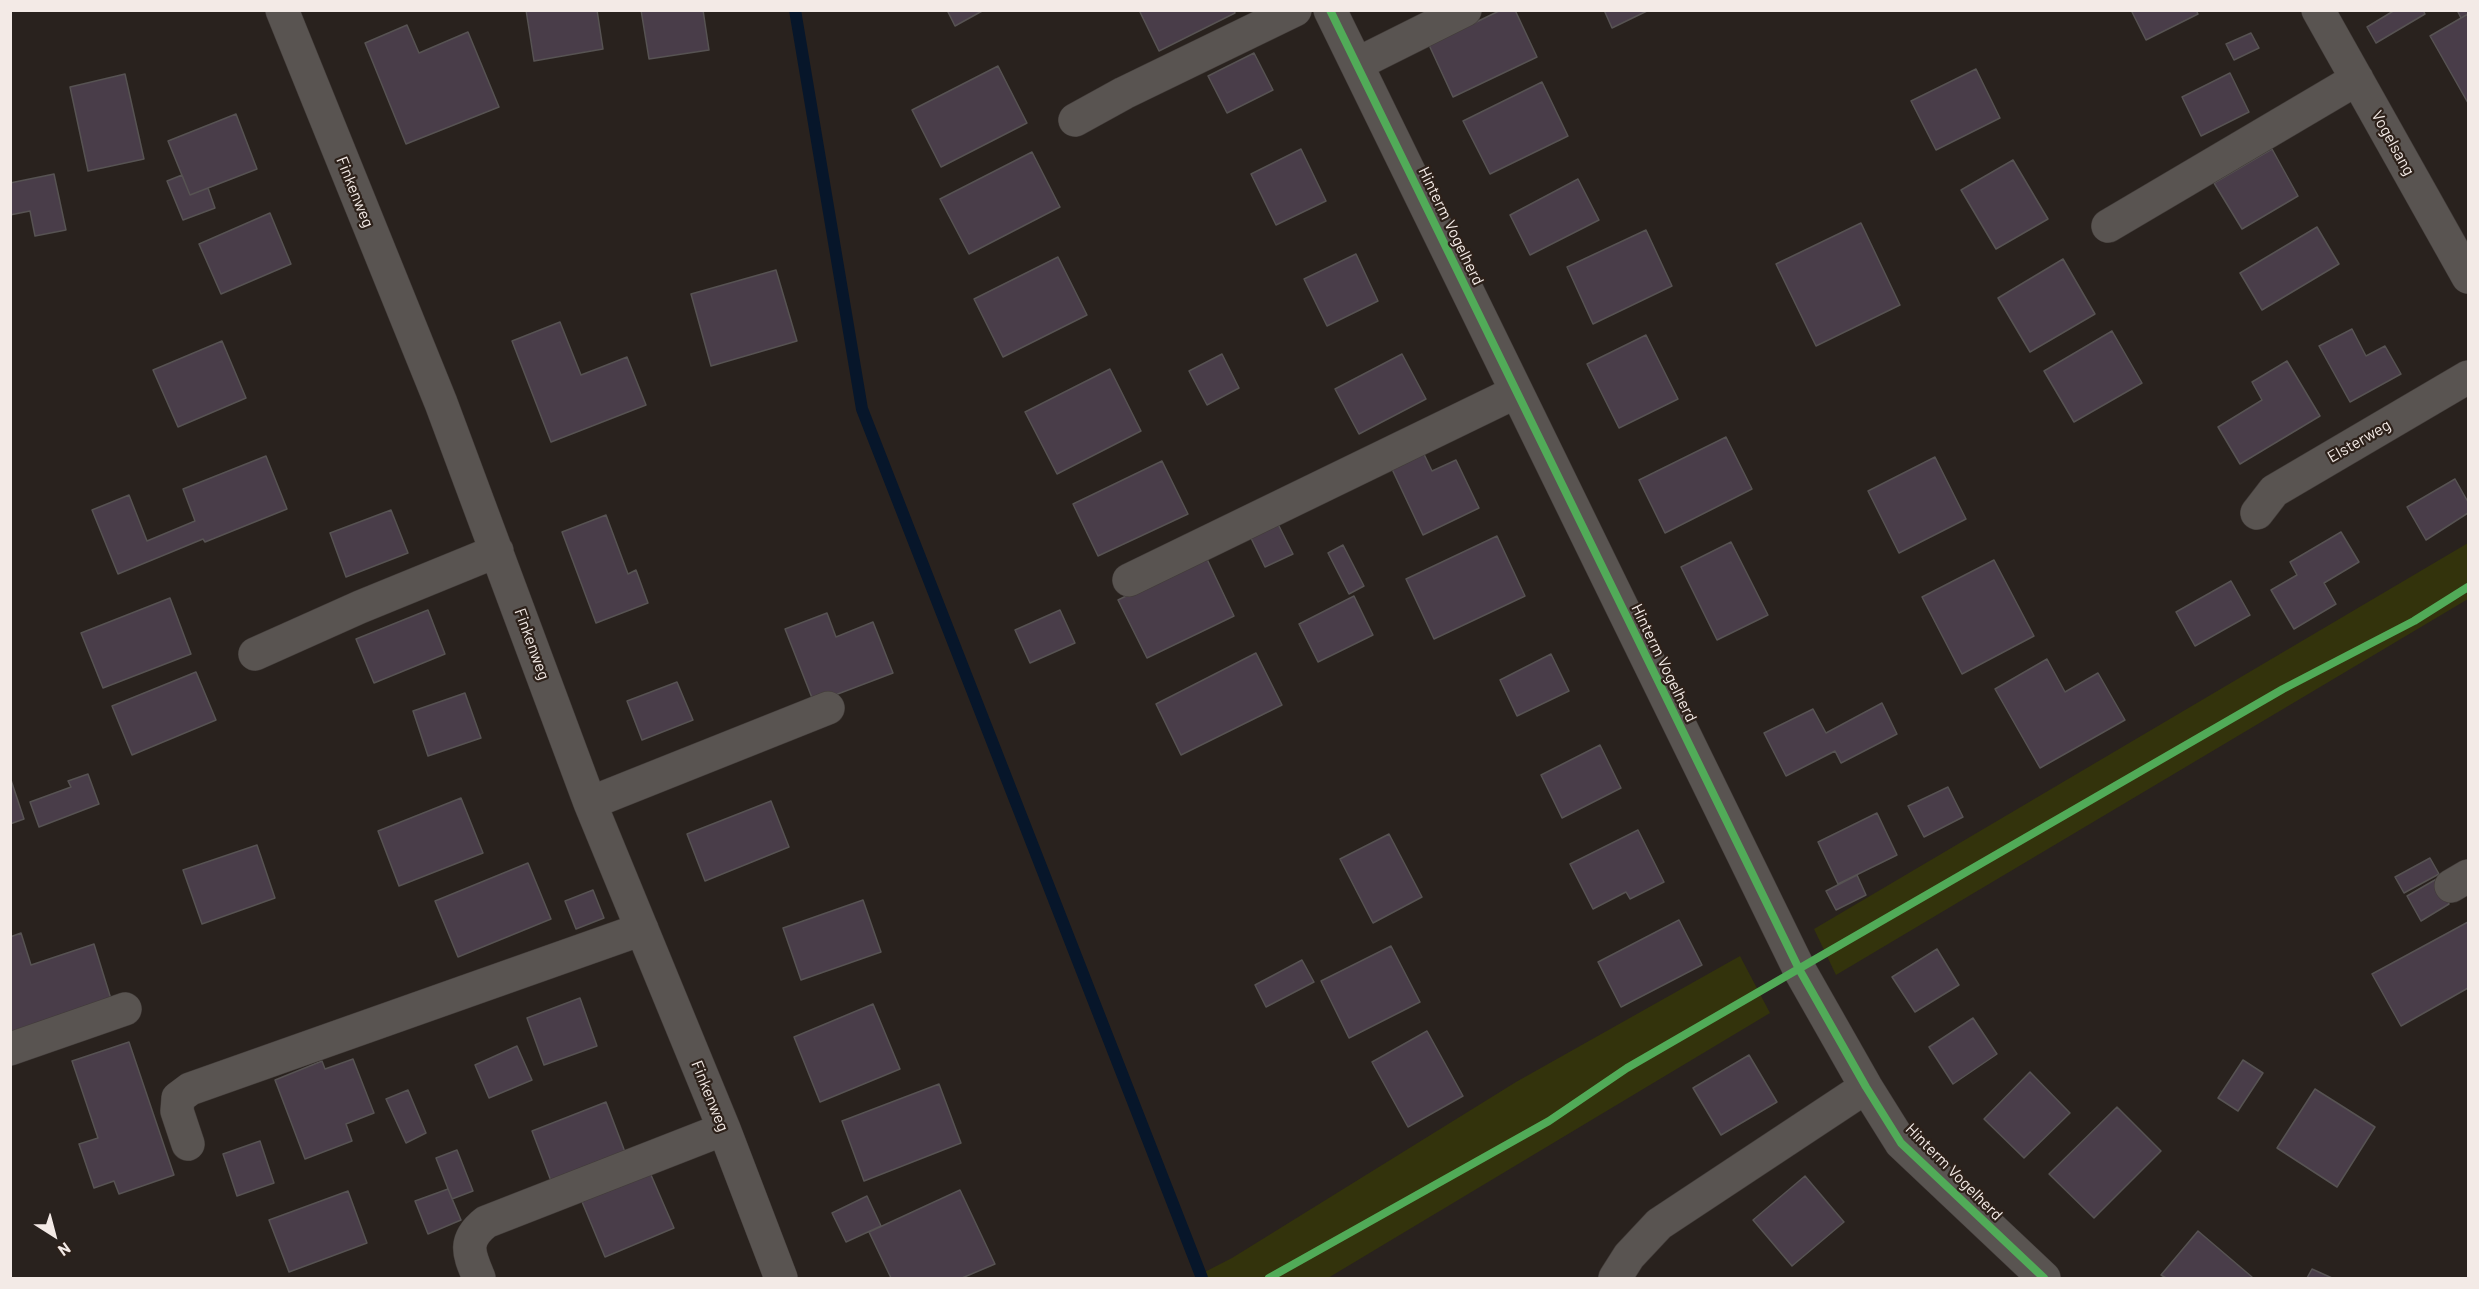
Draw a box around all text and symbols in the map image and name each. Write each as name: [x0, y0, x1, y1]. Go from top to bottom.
street label: Vogelsang: [2367, 107, 2419, 179]
street label: Finkenweg: [332, 154, 378, 230]
street label: Hinterm Vogelherd: [1414, 164, 1488, 288]
street label: Elsterweg: [2324, 415, 2394, 467]
street label: Hinterm Vogelherd: [1627, 601, 1701, 725]
street label: Finkenweg: [510, 606, 554, 682]
street label: Finkenweg: [687, 1058, 733, 1134]
street label: Hinterm Vogelherd: [1902, 1120, 2006, 1224]
north arrow: [24, 1205, 84, 1265]
text: N: [55, 1239, 75, 1261]

